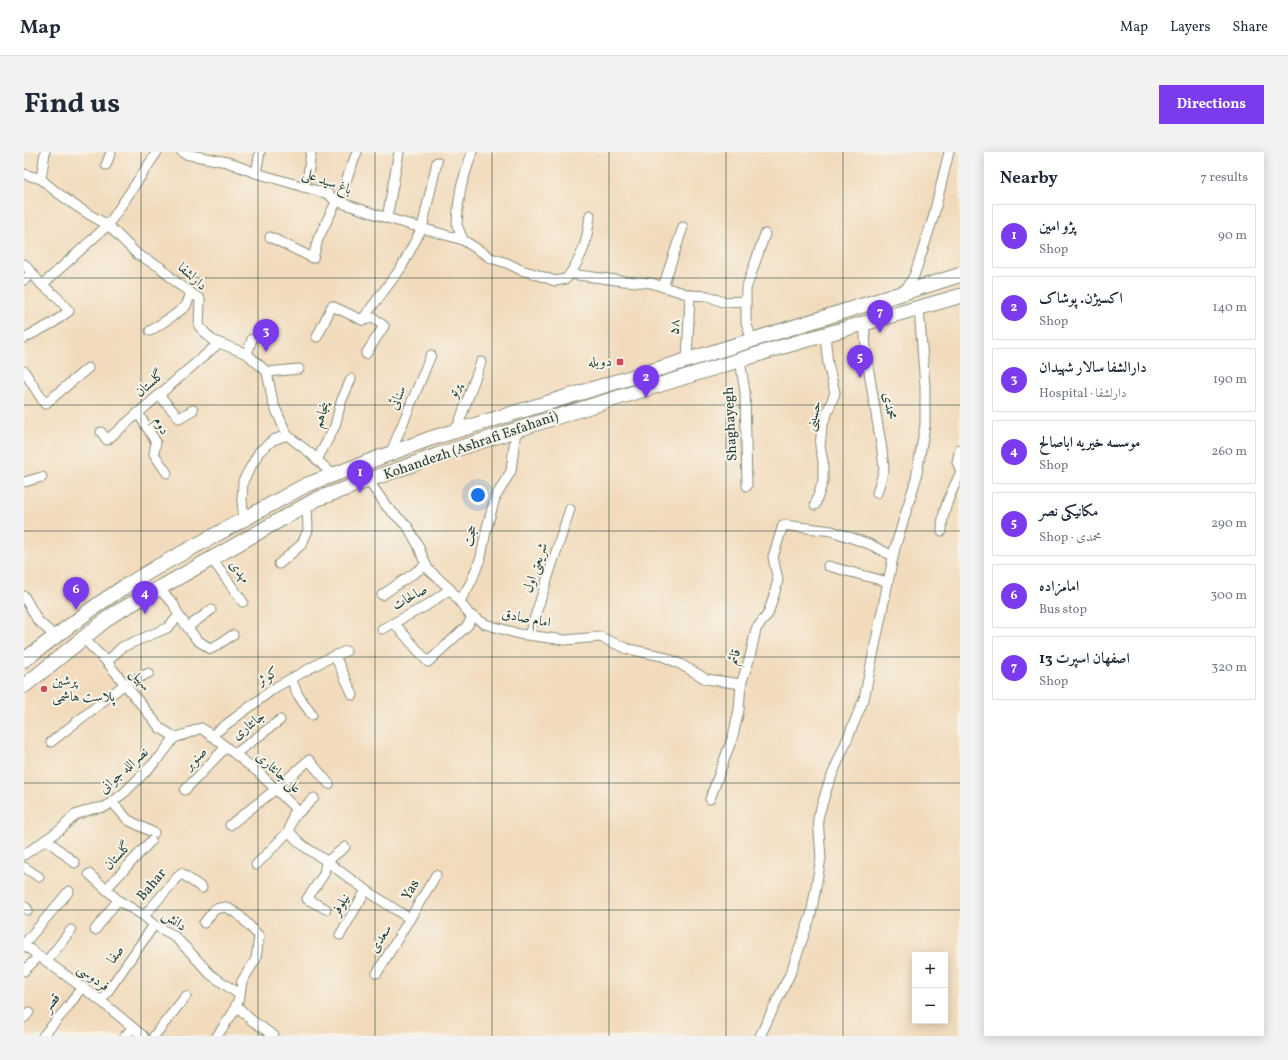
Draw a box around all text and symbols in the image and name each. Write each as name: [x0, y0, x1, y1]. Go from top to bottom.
text: Map: [20, 15, 61, 41]
text: Map: [1120, 18, 1148, 37]
text: Layers: [1170, 18, 1210, 37]
text: Share: [1232, 18, 1268, 37]
text: Find us: [24, 85, 120, 124]
button: Directions: [1159, 85, 1264, 124]
street label: باغ سید علی: [299, 164, 355, 201]
text: Nearby: [1000, 167, 1058, 190]
text: 7 results: [1201, 169, 1248, 187]
text: پژو امین: [1039, 217, 1076, 238]
text: 1: [1011, 227, 1017, 245]
text: 90 m: [1218, 227, 1247, 245]
text: Shop: [1039, 241, 1068, 259]
street label: دارلشفا: [173, 259, 211, 295]
text: اکسیژن. پوشاک: [1039, 289, 1123, 310]
text: 2: [1011, 299, 1017, 317]
text: 140 m: [1213, 299, 1247, 317]
pin: 7: [867, 300, 893, 333]
text: Shop: [1039, 313, 1068, 331]
street label: ۵۸: [665, 318, 685, 336]
pin: 3: [253, 319, 279, 352]
pin: 5: [847, 345, 873, 378]
place label: دوبله: [588, 353, 612, 372]
marker: دوبله: [615, 357, 625, 367]
text: دارالشفا سالار شهیدان: [1039, 358, 1147, 379]
pin: 2: [633, 365, 659, 398]
street label: گلستان: [131, 366, 169, 402]
text: 3: [1011, 371, 1017, 389]
text: 190 m: [1213, 371, 1247, 389]
street label: پرتو: [443, 380, 467, 403]
street label: سنائی: [385, 383, 411, 413]
text: Hospital · دارلشفا: [1039, 385, 1127, 403]
street label: Shaghayegh: [720, 386, 742, 462]
street label: محمدی: [877, 391, 901, 421]
street label: پنجاهم: [309, 398, 339, 432]
street label: حسینی: [801, 399, 827, 433]
street label: Kohandezh (Ashrafi Esfahani): [381, 407, 561, 485]
street label: دوم: [147, 414, 174, 439]
text: موسسه خیریه اباصالح: [1039, 433, 1140, 454]
text: 4: [1010, 443, 1018, 461]
text: 260 m: [1212, 443, 1247, 461]
text: Shop: [1039, 457, 1068, 475]
pin: 1: [347, 460, 373, 493]
your location: [468, 485, 488, 505]
text: مکانیکی نصر: [1039, 502, 1098, 523]
text: 5: [1011, 515, 1017, 533]
text: 290 m: [1211, 515, 1247, 533]
street label: حجت: [459, 523, 483, 549]
text: Shop · محمدی: [1039, 529, 1102, 547]
street label: شریعتی اول: [519, 540, 553, 596]
street label: مهدی: [224, 556, 254, 588]
pin: 6: [63, 577, 89, 610]
text: امامزاده: [1039, 577, 1079, 598]
street label: صالحات: [389, 580, 431, 616]
pin: 4: [132, 581, 158, 614]
text: 6: [1010, 587, 1018, 605]
text: 300 m: [1211, 587, 1247, 605]
text: Bus stop: [1039, 601, 1087, 619]
street label: امام صادق: [499, 605, 552, 635]
street label: قائم: [724, 647, 748, 668]
text: اصفهان اسپرت 13: [1039, 649, 1130, 670]
text: 7: [1011, 659, 1017, 677]
text: 320 m: [1212, 659, 1247, 677]
street label: کوثر: [252, 663, 283, 692]
street label: سهیل: [125, 665, 155, 695]
place label: پرشین پلاست هاشمی: [52, 672, 116, 707]
text: Shop: [1039, 673, 1068, 691]
marker: پرشین پلاست هاشمی: [39, 684, 49, 694]
street label: جانثاری: [228, 707, 270, 745]
street label: نصرالله جوانی: [95, 743, 153, 798]
street label: صنوبر: [179, 743, 212, 776]
street label: علی جانثاری: [251, 748, 305, 798]
street label: گلستان: [100, 837, 136, 875]
street label: Bahar: [133, 865, 171, 905]
street label: Yas: [398, 876, 424, 904]
street label: نیلوفر: [326, 890, 355, 922]
street label: دانش: [158, 906, 190, 936]
street label: سعدی: [365, 921, 397, 957]
street label: صفا: [103, 942, 129, 968]
map controls: [912, 952, 948, 1024]
button: +: [912, 952, 948, 988]
street label: فردوسی: [73, 960, 113, 996]
button: −: [912, 988, 948, 1024]
street label: قصر: [37, 990, 65, 1018]

